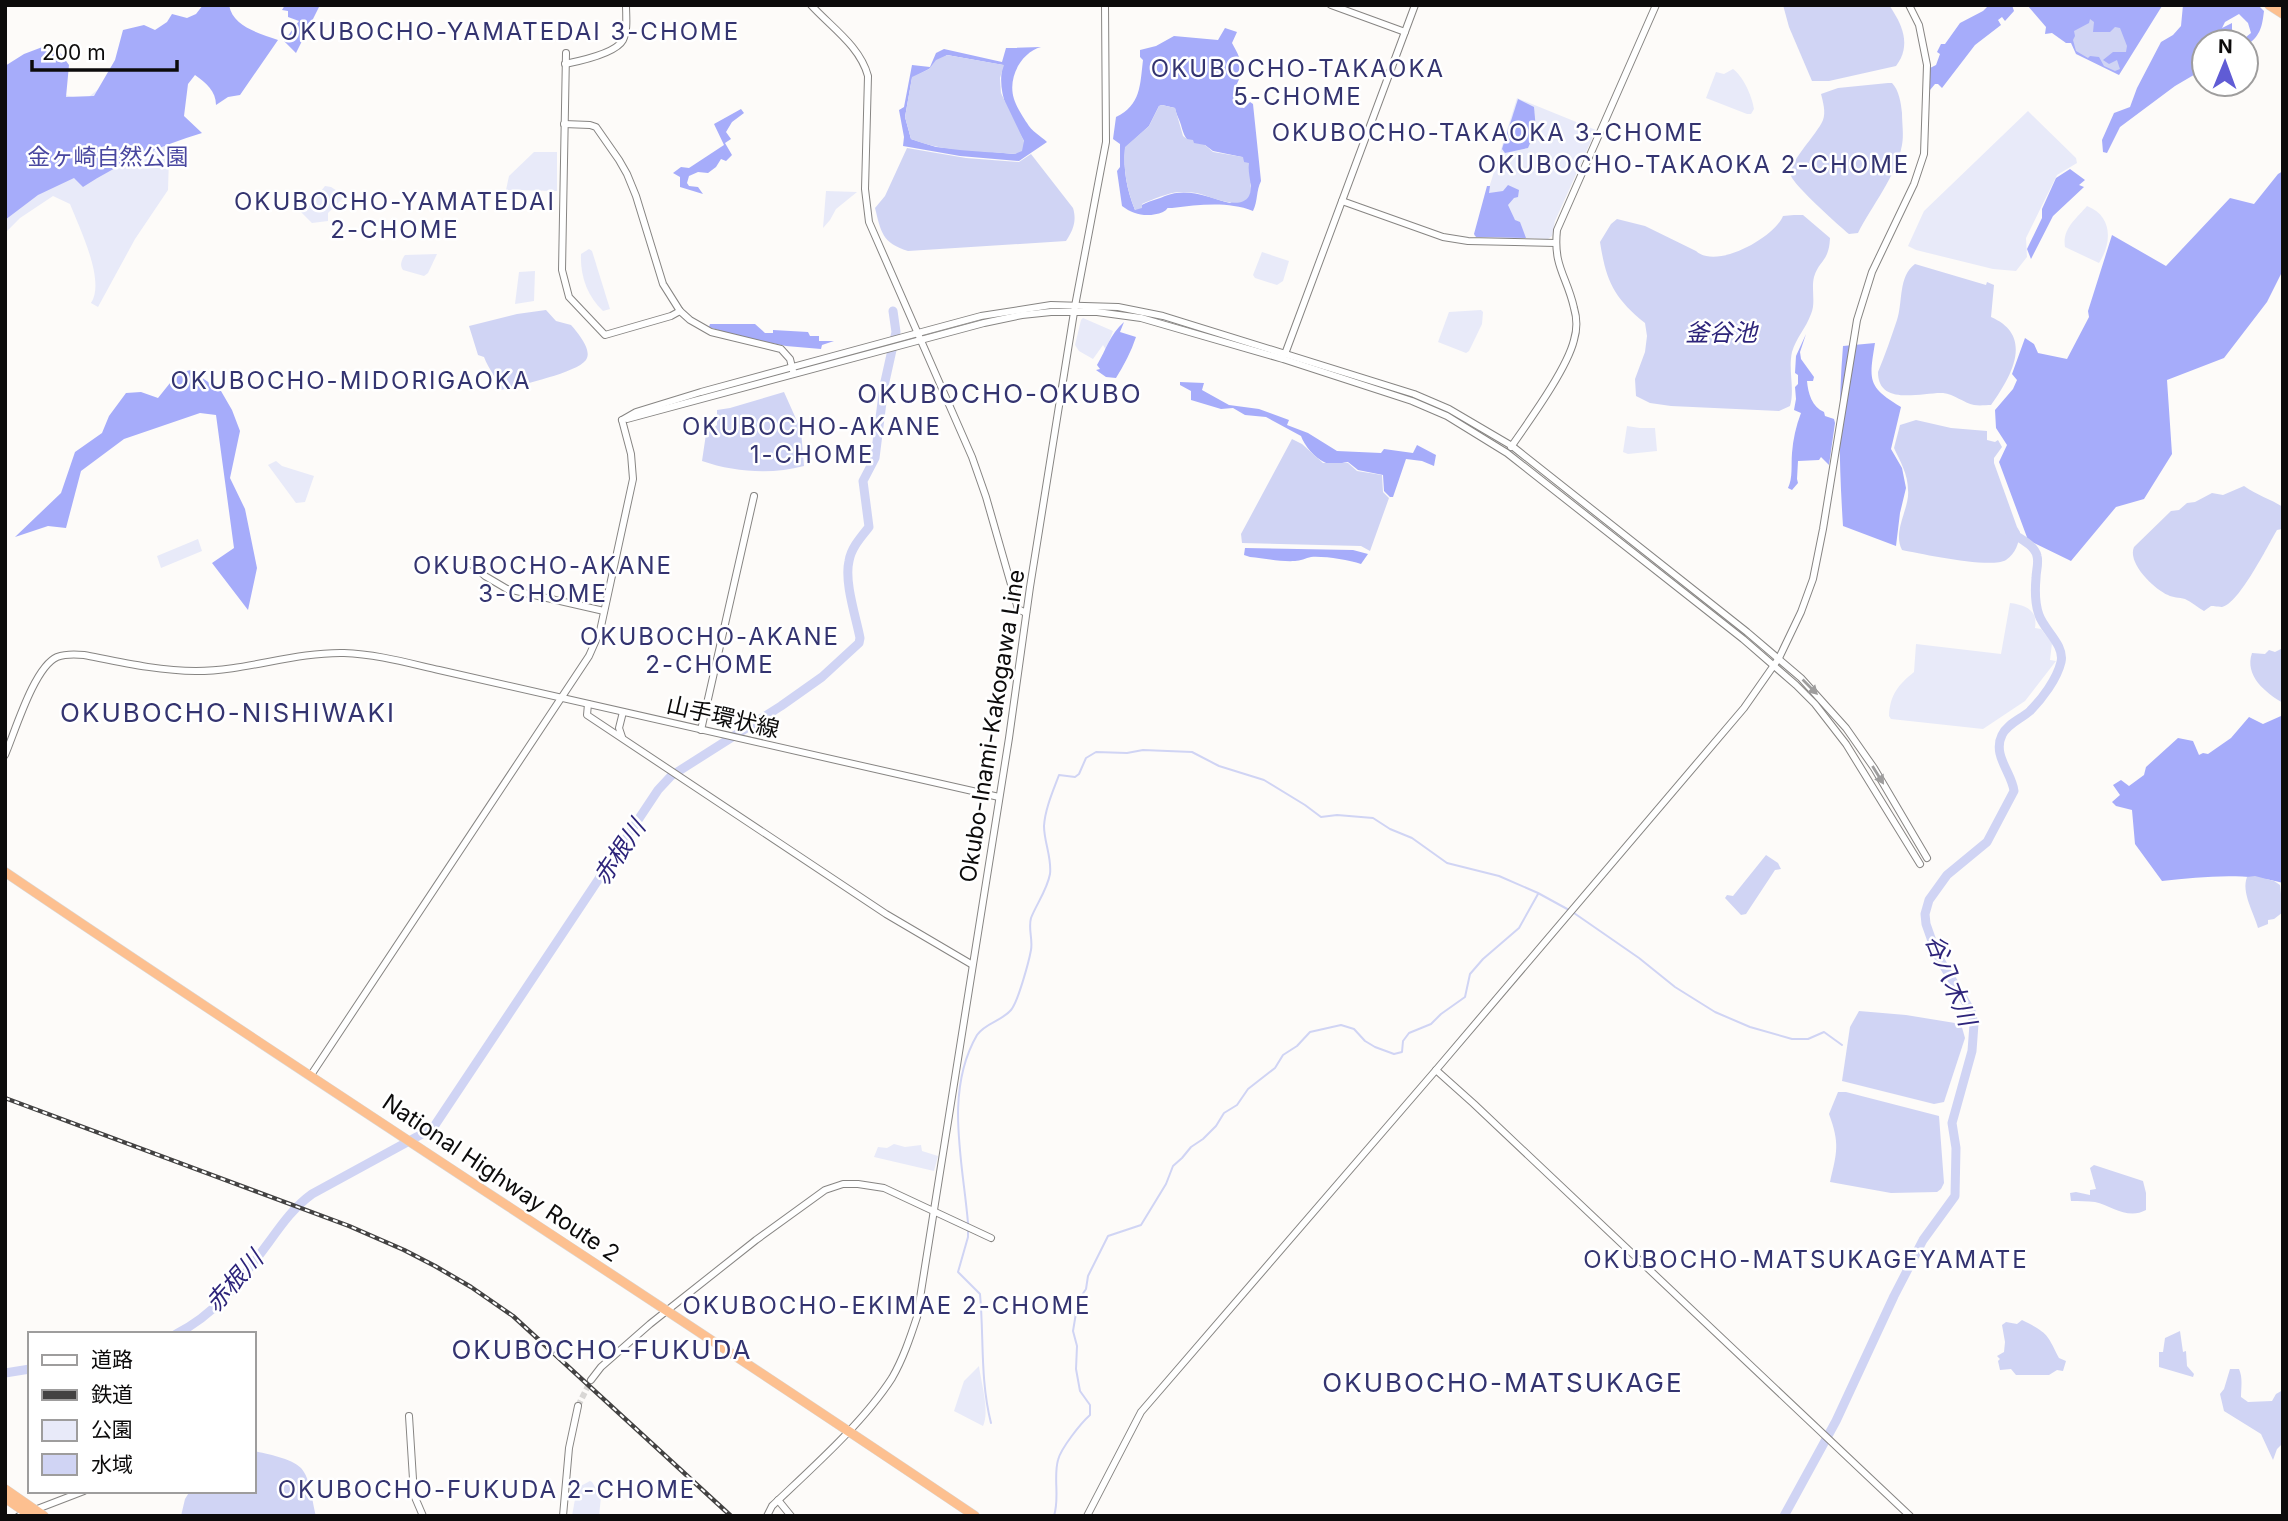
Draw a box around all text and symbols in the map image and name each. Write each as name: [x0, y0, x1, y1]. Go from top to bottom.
district label: OKUBOCHO-YAMATEDAI 3-CHOME: [280, 17, 740, 46]
scale bar: [32, 28, 177, 72]
north arrow: [2190, 28, 2260, 98]
text: N: [2218, 35, 2233, 58]
text: 200 m: [42, 40, 106, 65]
district label: OKUBOCHO-TAKAOKA 5-CHOME: [1151, 54, 1445, 111]
district label: OKUBOCHO-TAKAOKA 3-CHOME: [1272, 118, 1704, 147]
park label: 金ヶ崎自然公園: [28, 143, 189, 171]
district label: OKUBOCHO-TAKAOKA 2-CHOME: [1478, 150, 1910, 179]
district label: OKUBOCHO-YAMATEDAI 2-CHOME: [234, 187, 556, 244]
water label: 釜谷池: [1685, 318, 1759, 347]
district label: OKUBOCHO-MIDORIGAOKA: [171, 366, 531, 395]
district label: OKUBOCHO-OKUBO: [857, 378, 1143, 409]
district label: OKUBOCHO-AKANE 1-CHOME: [682, 412, 942, 469]
district label: OKUBOCHO-AKANE 3-CHOME: [413, 551, 673, 608]
street label: Okubo-Inami-Kakogawa Line: [953, 568, 1031, 884]
district label: OKUBOCHO-AKANE 2-CHOME: [580, 622, 840, 679]
one-way arrow: [1802, 679, 1819, 696]
street label: 山手環状線: [664, 690, 782, 744]
district label: OKUBOCHO-NISHIWAKI: [60, 697, 396, 728]
one-way arrow: [1872, 766, 1884, 785]
water label: 赤根川: [587, 812, 653, 890]
water label: 谷八木川: [1920, 930, 1984, 1033]
street label: National Highway Route 2: [377, 1088, 625, 1268]
water label: 赤根川: [199, 1242, 271, 1317]
district label: OKUBOCHO-MATSUKAGEYAMATE: [1583, 1245, 2029, 1274]
district label: OKUBOCHO-EKIMAE 2-CHOME: [682, 1291, 1092, 1320]
legend: [28, 1332, 256, 1493]
district label: OKUBOCHO-FUKUDA: [451, 1334, 753, 1365]
text: 道路: [91, 1347, 133, 1372]
district label: OKUBOCHO-MATSUKAGE: [1322, 1367, 1684, 1398]
text: 鉄道: [91, 1382, 133, 1407]
text: 公園: [91, 1417, 133, 1442]
text: 水域: [91, 1452, 133, 1477]
district label: OKUBOCHO-FUKUDA 2-CHOME: [278, 1475, 696, 1504]

